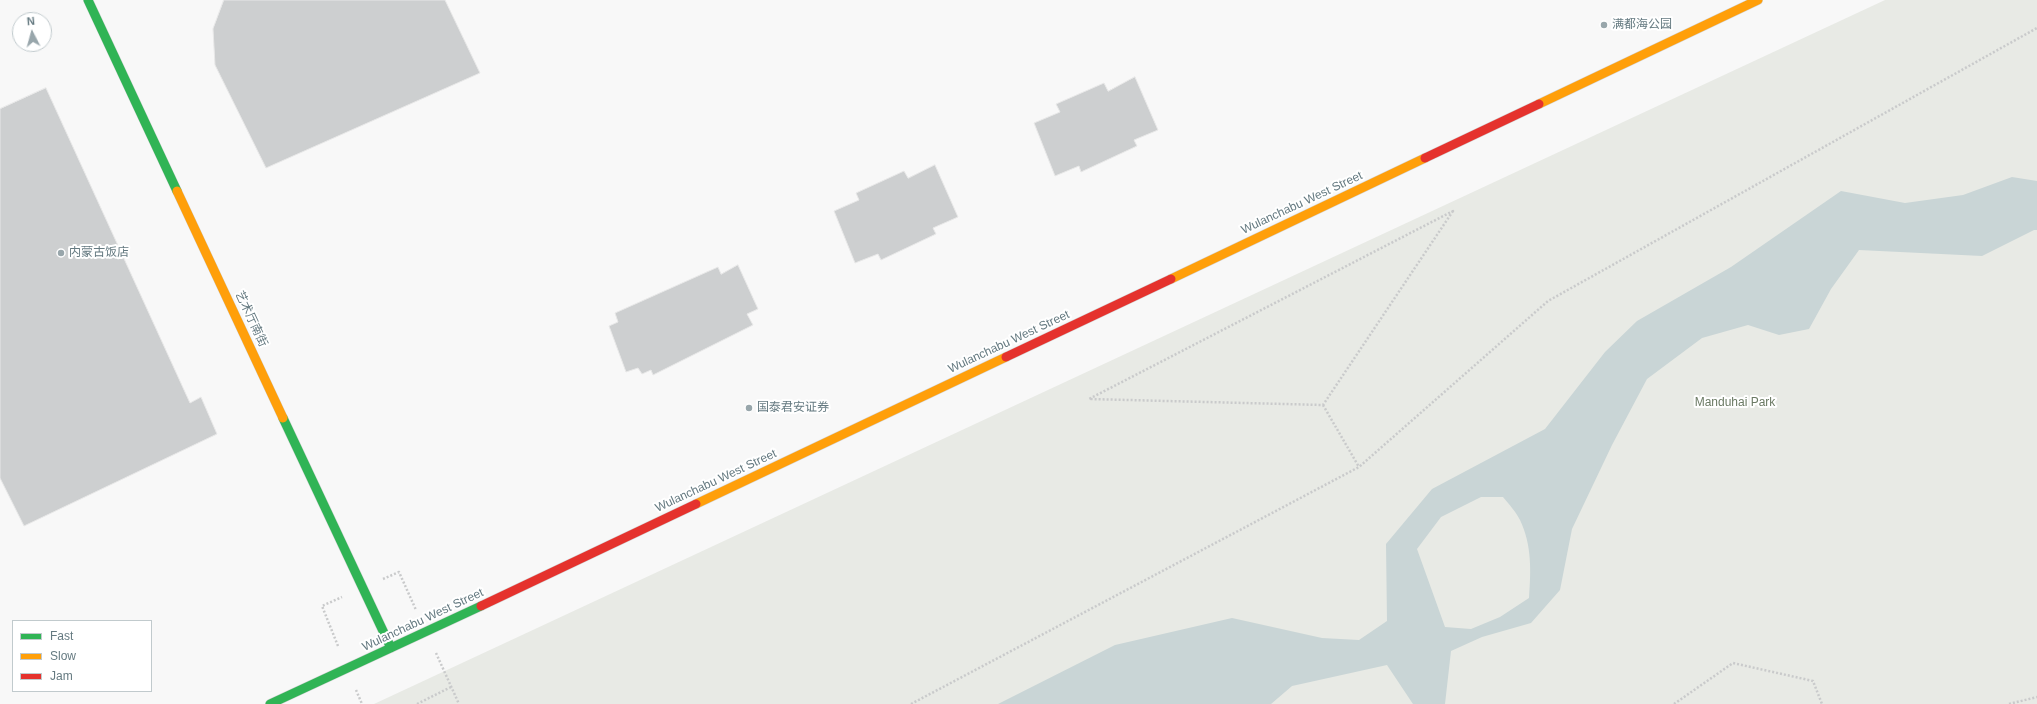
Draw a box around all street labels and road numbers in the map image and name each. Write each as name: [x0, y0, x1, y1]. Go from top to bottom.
street label: Wulanchabu West Street: [1239, 169, 1365, 237]
street label: 艺术厅南街: [232, 289, 270, 349]
street label: Wulanchabu West Street: [946, 308, 1072, 376]
street label: Wulanchabu West Street: [653, 447, 779, 515]
street label: Wulanchabu West Street: [360, 586, 486, 654]

